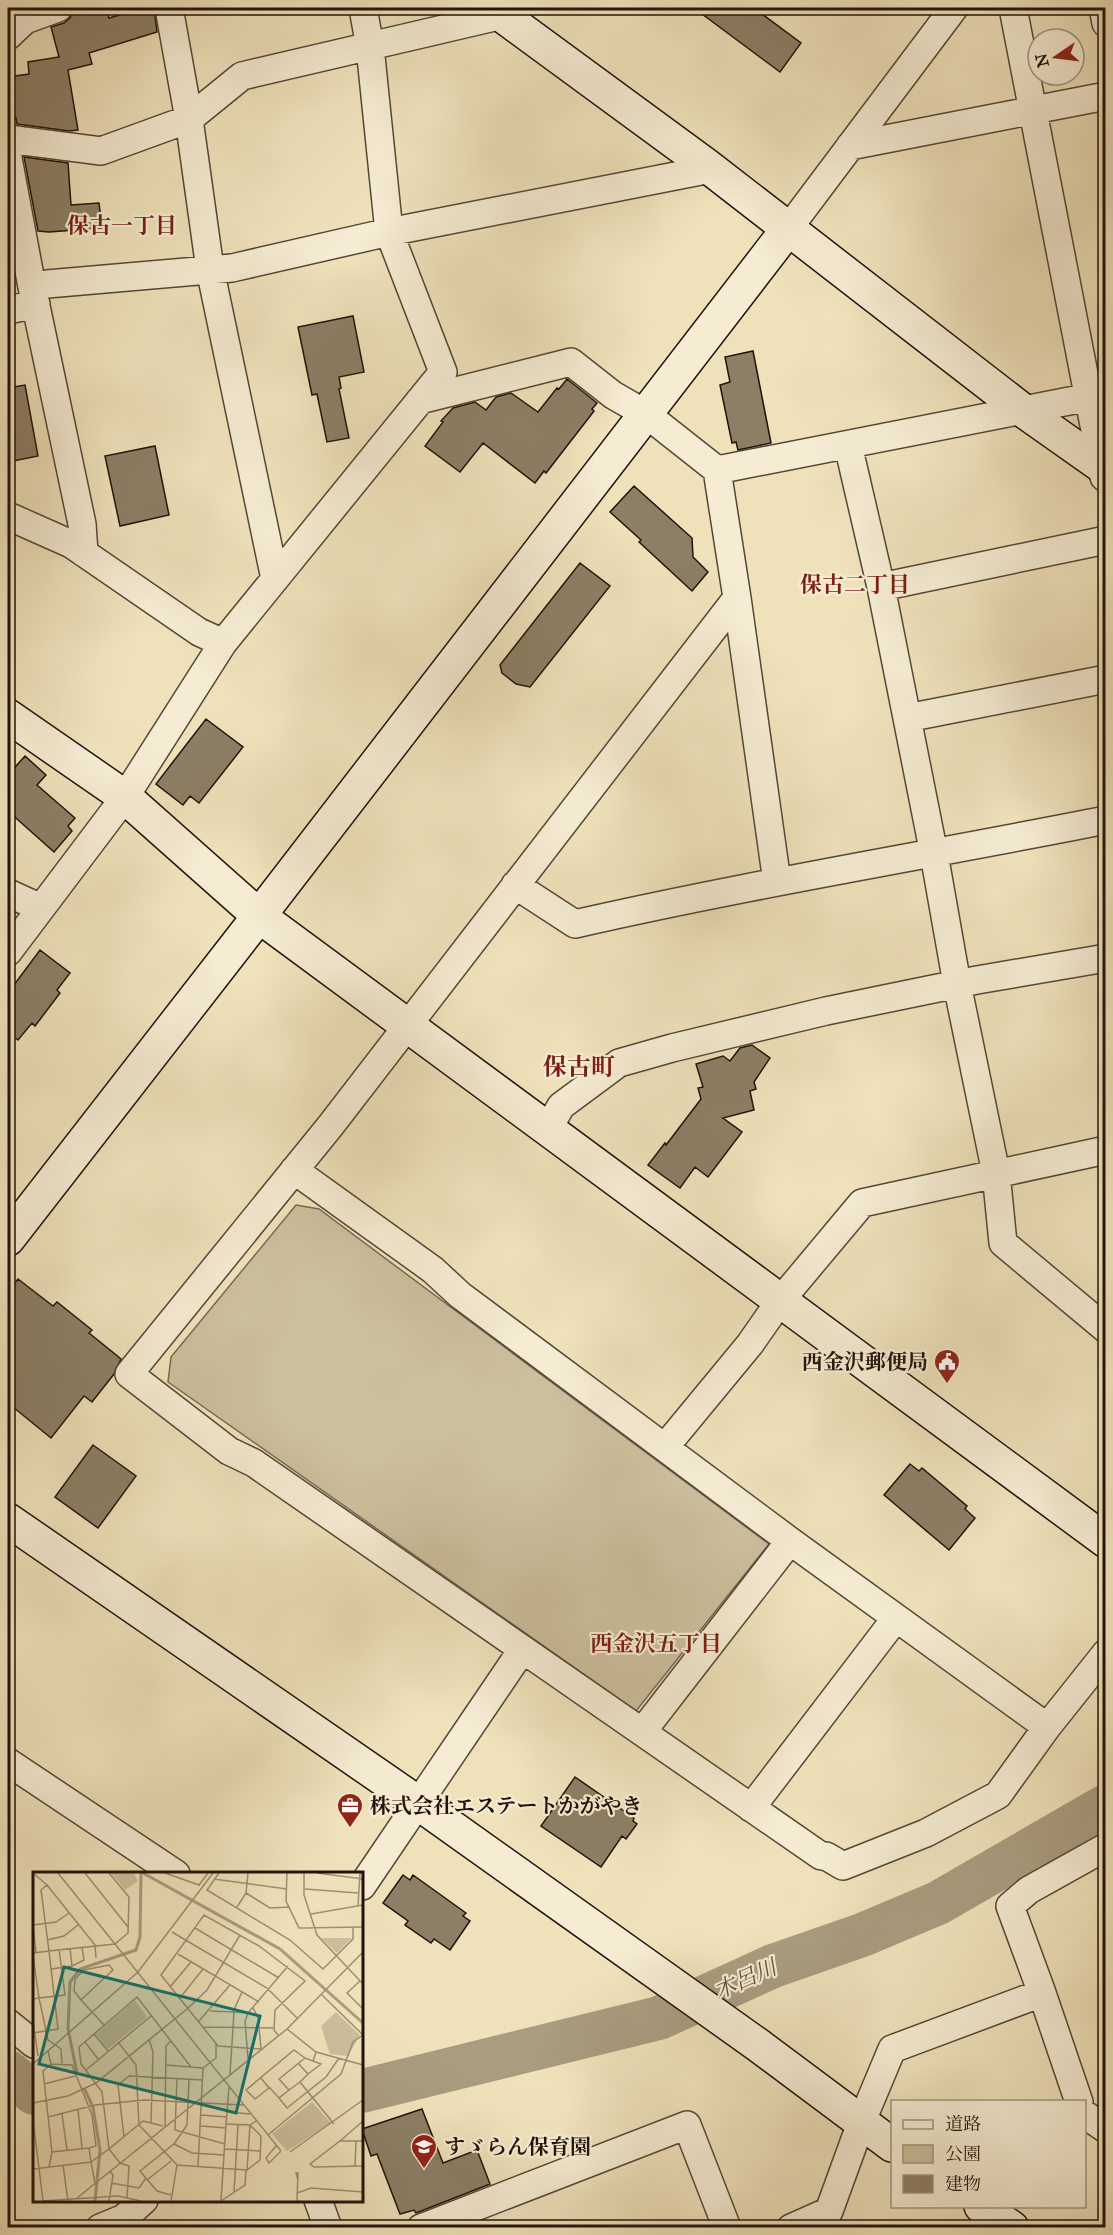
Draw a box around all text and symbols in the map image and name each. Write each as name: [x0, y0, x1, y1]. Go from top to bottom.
north arrow: [1026, 27, 1086, 87]
text: N: [1031, 51, 1053, 69]
district label: 保古一丁目: [67, 212, 177, 239]
district label: 保古二丁目: [800, 571, 910, 598]
district label: 保古町: [543, 1052, 615, 1082]
public building icon: 西金沢郵便局: [932, 1347, 962, 1385]
place label: 西金沢郵便局: [802, 1349, 928, 1375]
district label: 西金沢五丁目: [590, 1630, 722, 1657]
office icon: 株式会社エステートかがやき: [335, 1791, 365, 1829]
place label: 株式会社エステートかがやき: [370, 1793, 643, 1819]
inset map: [33, 1872, 363, 2202]
water label: 木呂川: [709, 1952, 782, 2005]
legend: [891, 2100, 1086, 2208]
text: 道路: [945, 2113, 981, 2135]
school or university icon: すゞらん保育園: [409, 2132, 439, 2170]
place label: すゞらん保育園: [444, 2134, 591, 2160]
text: 公園: [945, 2143, 981, 2165]
text: 建物: [945, 2173, 981, 2195]

